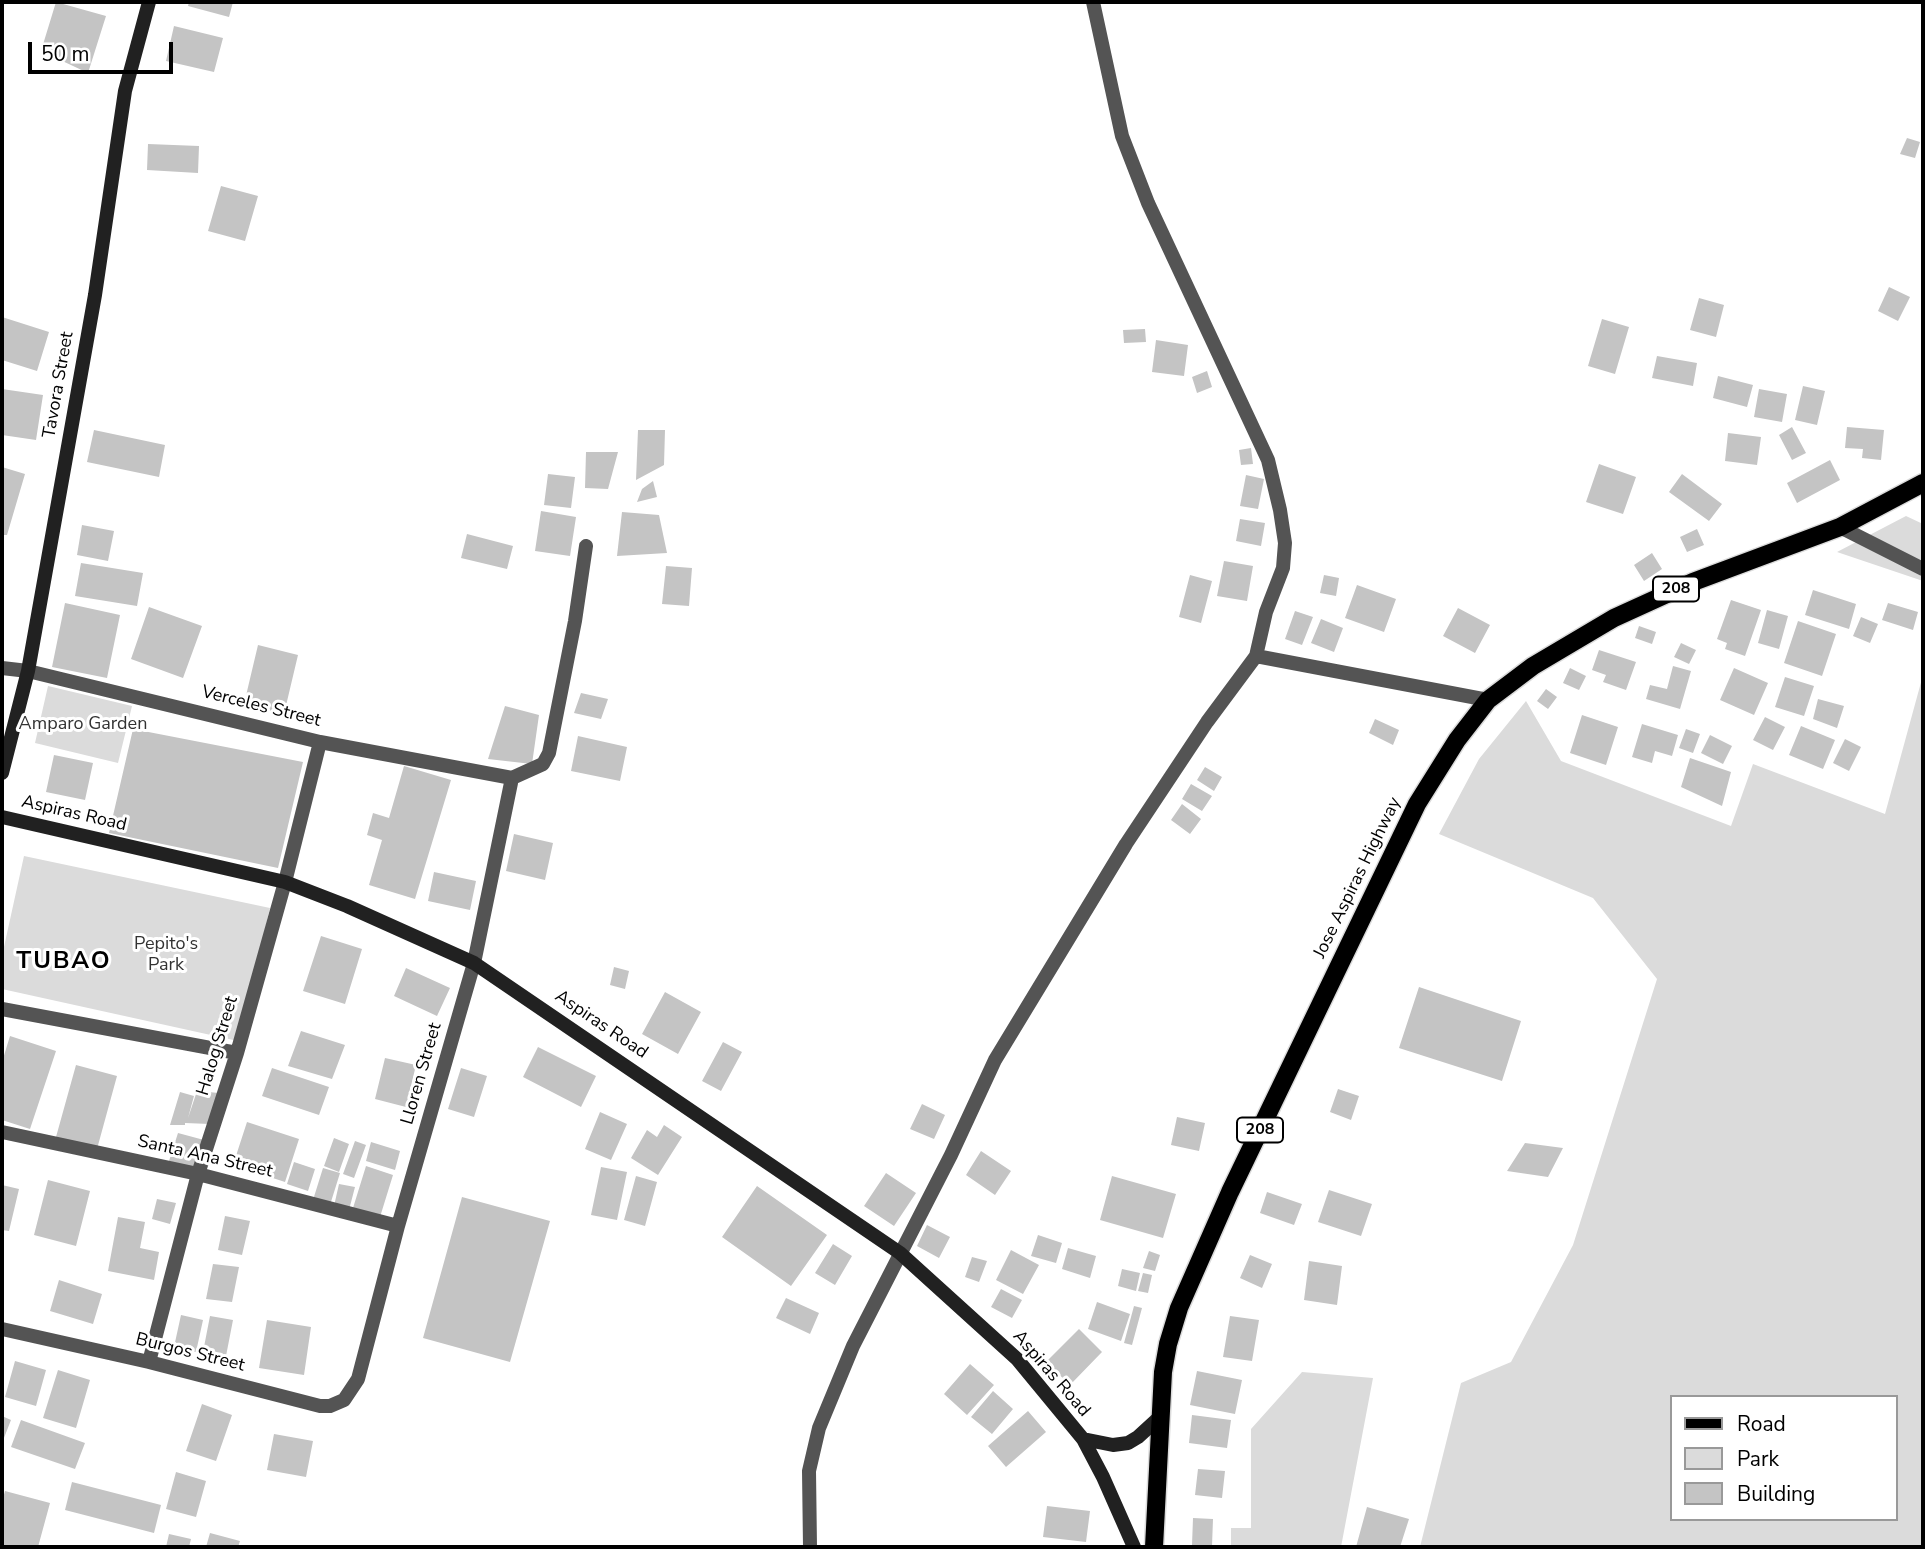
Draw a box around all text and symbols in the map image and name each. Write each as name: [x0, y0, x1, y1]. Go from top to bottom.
scale bar: [32, 28, 177, 72]
text: 50 m: [41, 40, 90, 68]
street label: Tavora Street: [39, 330, 79, 440]
road number: 208: [1653, 576, 1699, 602]
street label: Verceles Street: [199, 682, 323, 732]
park label: Amparo Garden: [19, 714, 147, 736]
street label: Aspiras Road: [19, 791, 129, 837]
street label: Jose Aspiras Highway: [1310, 794, 1406, 962]
park label: Pepito's Park: [134, 934, 198, 976]
district label: TUBAO: [17, 948, 111, 976]
street label: Aspiras Road: [550, 986, 652, 1064]
street label: Halog Street: [193, 994, 243, 1098]
street label: Lloren Street: [397, 1021, 447, 1127]
road number: 208: [1237, 1118, 1283, 1142]
street label: Santa Ana Street: [135, 1131, 275, 1183]
street label: Aspiras Road: [1008, 1326, 1094, 1422]
street label: Burgos Street: [133, 1329, 247, 1377]
legend: [1670, 1395, 1897, 1521]
text: Road: [1737, 1410, 1786, 1438]
text: Park: [1737, 1445, 1779, 1473]
text: Building: [1737, 1480, 1815, 1508]

